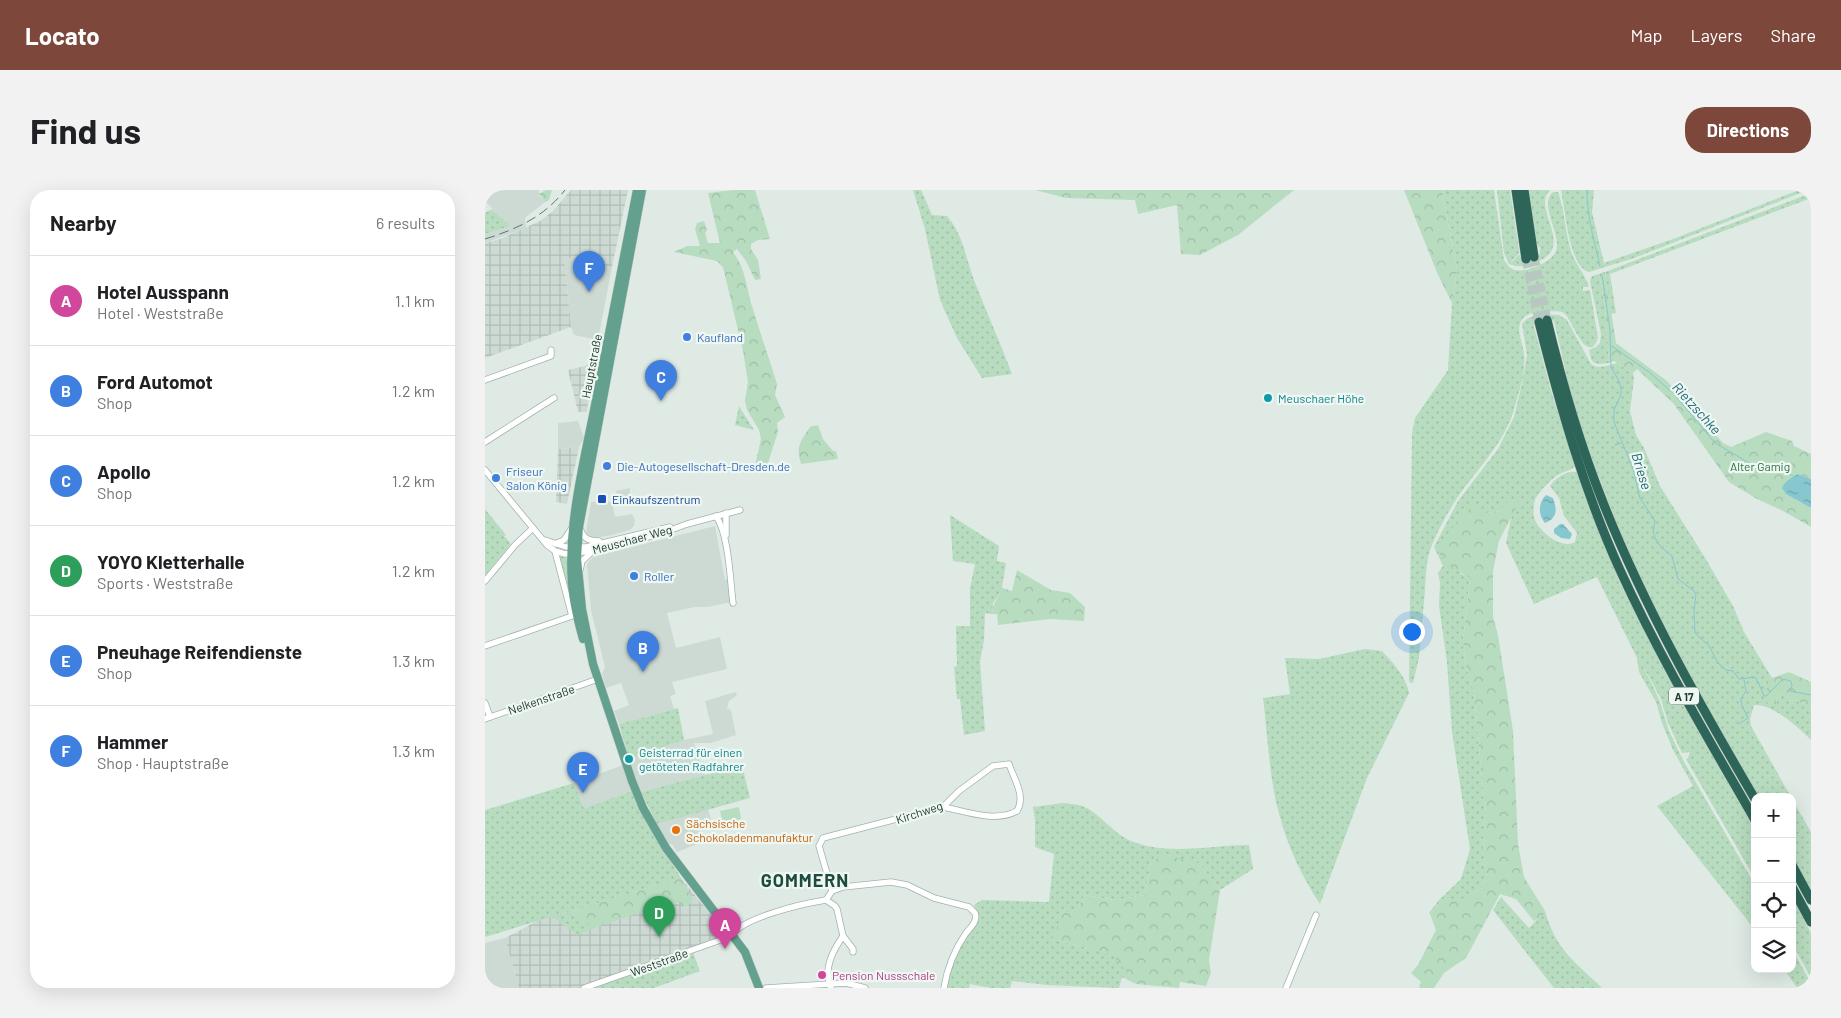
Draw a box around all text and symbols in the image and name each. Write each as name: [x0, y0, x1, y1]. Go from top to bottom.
text: Locato: [25, 21, 100, 50]
text: Map: [1630, 24, 1662, 46]
text: Layers: [1690, 24, 1743, 46]
text: Share: [1771, 24, 1816, 46]
button: Directions: [1685, 107, 1811, 153]
text: Find us: [30, 109, 141, 151]
text: Nearby: [50, 210, 116, 235]
text: 6 results: [376, 213, 435, 232]
pin: F: [573, 251, 605, 292]
text: Hotel Ausspann: [97, 280, 229, 303]
text: A: [61, 291, 71, 310]
text: 1.1 km: [395, 291, 435, 310]
text: Hotel · Weststraße: [97, 303, 224, 322]
place label: Kaufland: [697, 330, 743, 344]
marker: Kaufland: [681, 331, 693, 343]
street label: Hauptstraße: [578, 333, 604, 399]
pin: C: [645, 360, 677, 401]
text: Ford Automot: [97, 370, 213, 393]
water label: Rietzschke: [1669, 378, 1725, 438]
text: B: [61, 381, 71, 400]
text: 1.2 km: [392, 381, 435, 400]
place label: Meuschaer Höhe: [1278, 391, 1364, 405]
marker: Meuschaer Höhe: [1262, 392, 1274, 404]
text: Shop: [97, 393, 132, 412]
water label: Briese: [1628, 450, 1656, 492]
place label: Die-Autogesellschaft-Dresden.de: [617, 459, 790, 473]
park label: Alter Gamig: [1730, 459, 1790, 473]
text: Apollo: [97, 460, 151, 483]
marker: Die-Autogesellschaft-Dresden.de: [601, 460, 613, 472]
place label: Friseur Salon König: [506, 464, 567, 492]
text: C: [61, 471, 71, 490]
text: 1.2 km: [392, 471, 435, 490]
marker: Friseur Salon König: [490, 472, 502, 484]
text: Shop: [97, 483, 132, 502]
place label: Einkaufszentrum: [612, 492, 700, 506]
marker: Einkaufszentrum: [596, 493, 608, 505]
street label: Meuschaer Weg: [591, 522, 673, 556]
text: YOYO Kletterhalle: [97, 550, 245, 573]
text: D: [61, 561, 71, 580]
text: 1.2 km: [392, 561, 435, 580]
place label: Roller: [644, 569, 675, 583]
marker: Roller: [628, 570, 640, 582]
text: Sports · Weststraße: [97, 573, 233, 592]
your location: [1399, 619, 1425, 645]
pin: B: [627, 631, 659, 672]
text: Pneuhage Reifendienste: [97, 640, 302, 663]
text: E: [61, 651, 71, 670]
text: 1.3 km: [392, 651, 435, 670]
text: Shop: [97, 663, 132, 682]
street label: Nelkenstraße: [506, 681, 576, 717]
road number: A 17: [1669, 688, 1699, 704]
text: Hammer: [97, 730, 168, 753]
text: F: [62, 741, 70, 760]
text: 1.3 km: [392, 741, 435, 760]
place label: Geisterrad für einen getöteten Radfahrer: [639, 745, 745, 773]
pin: E: [567, 752, 599, 793]
text: Shop · Hauptstraße: [97, 753, 229, 772]
marker: Geisterrad für einen getöteten Radfahrer: [623, 753, 635, 765]
map controls: [1751, 793, 1796, 973]
button: +: [1751, 793, 1796, 838]
street label: Kirchweg: [894, 798, 944, 826]
place label: Sächsische Schokoladenmanufaktur: [686, 816, 814, 844]
marker: Sächsische Schokoladenmanufaktur: [670, 824, 682, 836]
button: −: [1751, 838, 1796, 883]
district label: GOMMERN: [761, 869, 849, 891]
button: locate: [1751, 883, 1796, 928]
pin: D: [643, 896, 675, 937]
pin: A: [709, 908, 741, 949]
button: layers: [1751, 928, 1796, 973]
street label: Weststraße: [628, 945, 690, 979]
place label: Pension Nussschale: [832, 968, 936, 982]
marker: Pension Nussschale: [816, 969, 828, 981]

